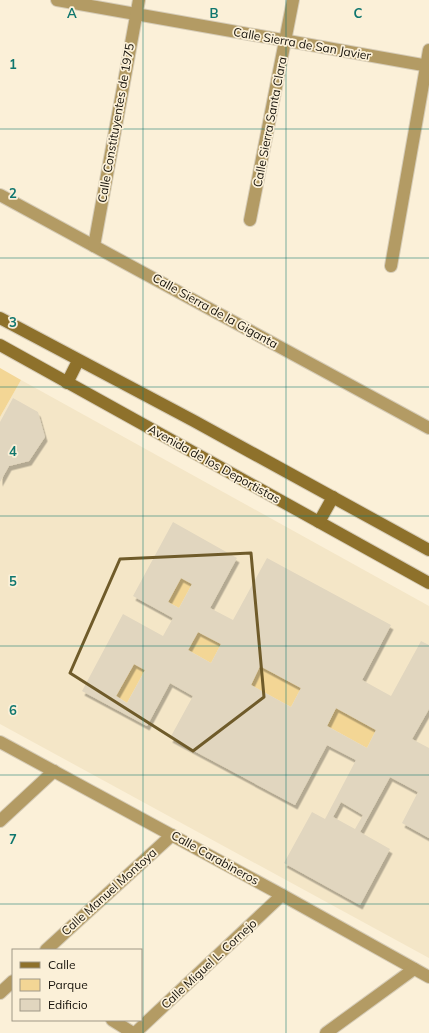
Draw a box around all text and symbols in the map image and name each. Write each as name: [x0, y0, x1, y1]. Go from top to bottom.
text: A: [67, 5, 77, 21]
text: B: [210, 5, 219, 21]
text: C: [354, 5, 363, 21]
street label: Calle Sierra de San Javier: [232, 24, 373, 63]
street label: Calle Constituyentes de 1975: [94, 42, 137, 204]
street label: Calle Sierra Santa Clara: [250, 55, 290, 188]
text: 1: [9, 56, 17, 72]
text: 2: [9, 185, 17, 201]
street label: Calle Sierra de la Giganta: [150, 270, 281, 351]
text: 3: [9, 314, 17, 330]
street label: Avenida de los Deportistas: [145, 421, 283, 506]
text: 4: [9, 443, 17, 459]
text: 5: [9, 573, 17, 589]
text: 6: [9, 702, 17, 718]
street label: Calle Carabineros: [169, 827, 262, 888]
text: 7: [9, 831, 17, 847]
street label: Calle Manuel Montoya: [58, 845, 159, 938]
street label: Calle Miguel L. Cornejo: [158, 915, 260, 1012]
legend: [12, 949, 142, 1021]
text: Calle: [48, 957, 75, 972]
text: Parque: [48, 977, 88, 992]
text: Edificio: [48, 997, 88, 1012]

